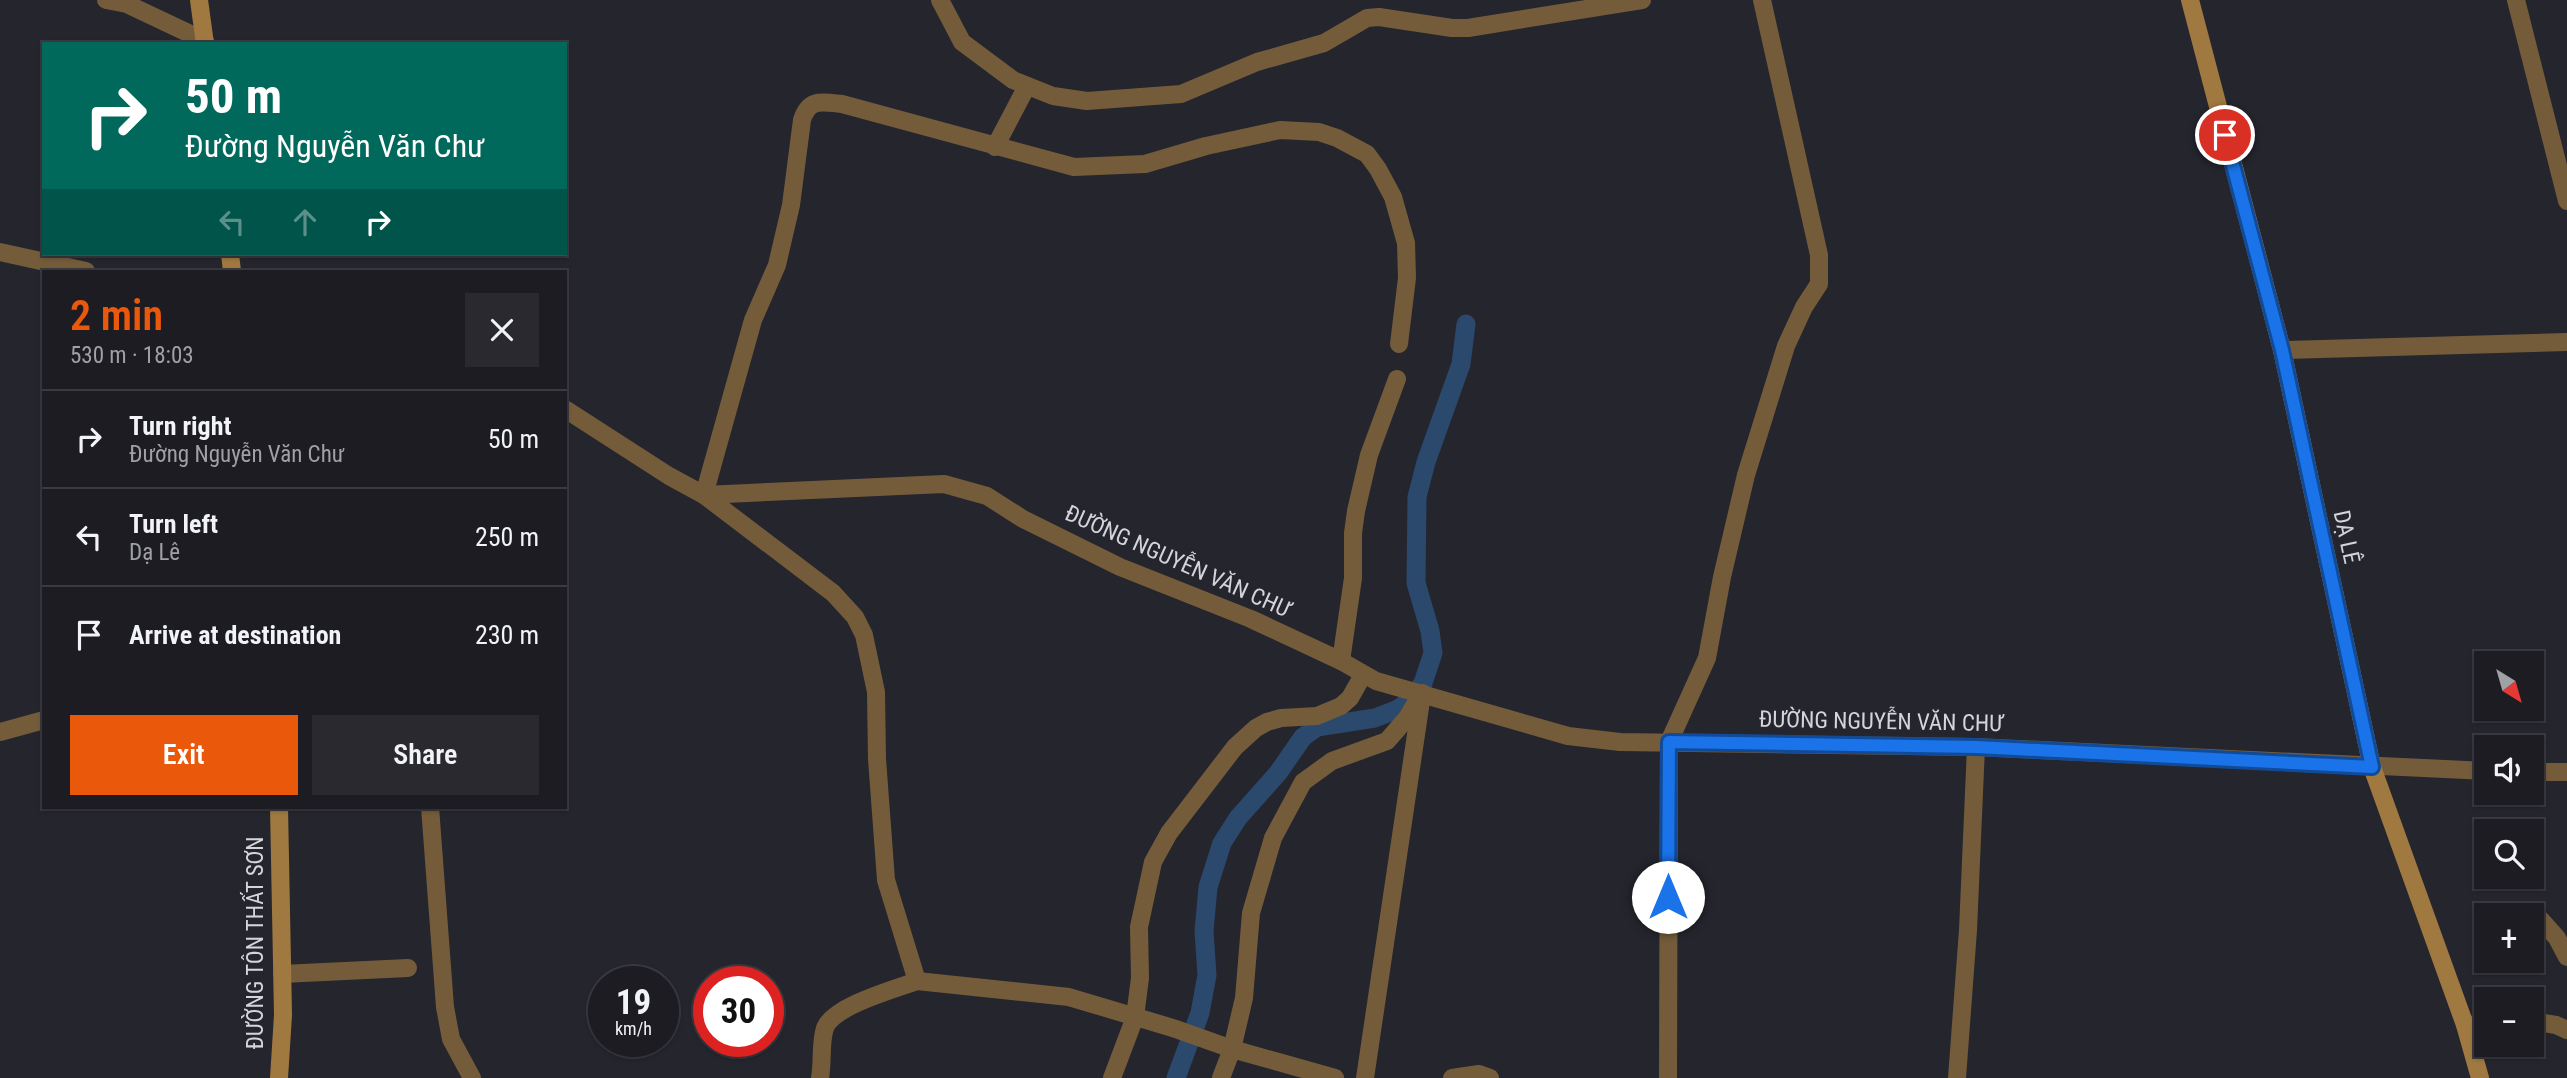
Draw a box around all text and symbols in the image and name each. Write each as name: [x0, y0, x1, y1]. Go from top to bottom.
text: 50 m: [185, 68, 282, 125]
icon: right: [70, 70, 161, 161]
pin: [2195, 105, 2255, 165]
icon: arrive: [2206, 116, 2244, 154]
text: Đường Nguyễn Văn Chư: [185, 127, 485, 165]
icon: left: [213, 203, 251, 241]
icon: ahead: [286, 203, 324, 241]
icon: right: [359, 203, 397, 241]
text: 2 min: [70, 291, 163, 340]
button: close: [465, 293, 539, 367]
text: 530 m · 18:03: [70, 342, 194, 369]
text: Turn right: [129, 411, 231, 441]
icon: right: [70, 420, 108, 458]
text: 50 m: [488, 424, 539, 454]
text: Đường Nguyễn Văn Chư: [129, 441, 344, 468]
street label: ĐƯỜNG NGUYỄN VĂN CHƯ: [1061, 496, 1298, 624]
street label: DẠ LÊ: [2328, 508, 2366, 566]
text: Turn left: [129, 509, 218, 539]
icon: left: [70, 518, 108, 556]
text: 250 m: [475, 522, 539, 552]
text: Dạ Lê: [129, 539, 180, 566]
icon: arrive: [70, 616, 108, 654]
text: Arrive at destination: [129, 620, 341, 650]
text: 230 m: [475, 620, 539, 650]
north arrow: [2474, 651, 2544, 721]
map controls: [2474, 651, 2544, 1057]
street label: ĐƯỜNG NGUYỄN VĂN CHƯ: [1759, 702, 2005, 737]
button: Exit: [70, 715, 298, 795]
button: Share: [312, 715, 539, 795]
button: sound: [2474, 735, 2544, 805]
button: search: [2474, 819, 2544, 889]
street label: ĐƯỜNG TÔN THẤT SƠN: [239, 836, 269, 1050]
position arrow: [1631, 860, 1705, 934]
button: +: [2474, 903, 2544, 973]
speed limit sign: 30: [693, 966, 784, 1057]
text: 19: [616, 982, 651, 1023]
button: −: [2474, 987, 2544, 1057]
text: km/h: [615, 1018, 652, 1039]

